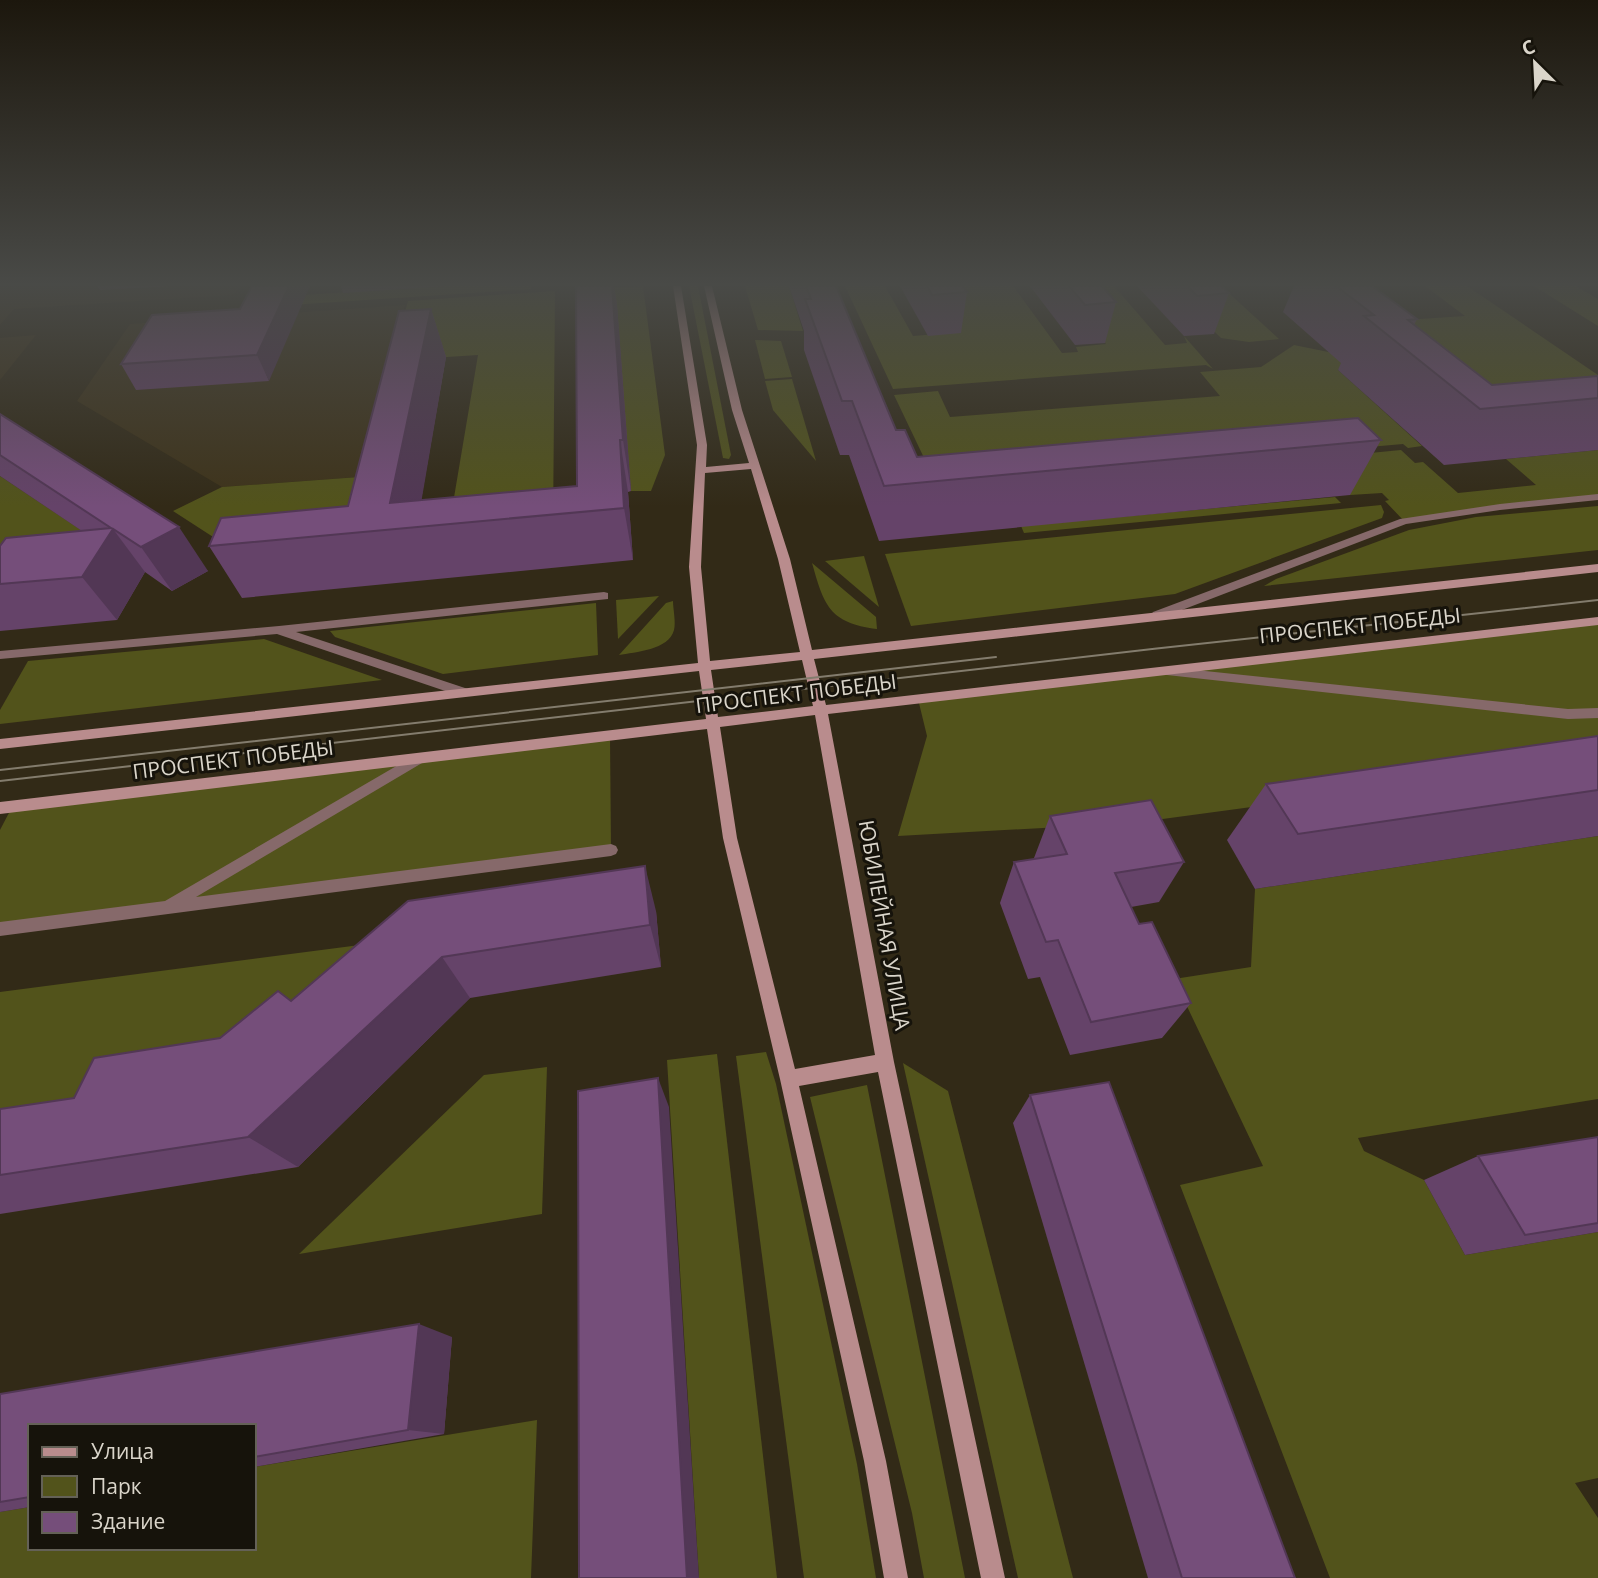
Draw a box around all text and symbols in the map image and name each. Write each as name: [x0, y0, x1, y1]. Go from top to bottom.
north arrow: [1500, 28, 1570, 98]
text: С: [1517, 33, 1539, 62]
street label: ПРОСПЕКТ ПОБЕДЫ: [1258, 600, 1462, 650]
street label: ПРОСПЕКТ ПОБЕДЫ: [694, 667, 898, 719]
street label: ПРОСПЕКТ ПОБЕДЫ: [131, 733, 335, 785]
street label: ЮБИЛЕЙНАЯ УЛИЦА: [853, 818, 917, 1033]
legend: [28, 1424, 256, 1550]
text: Улица: [91, 1437, 154, 1465]
text: Парк: [91, 1472, 142, 1500]
text: Здание: [91, 1507, 165, 1535]

